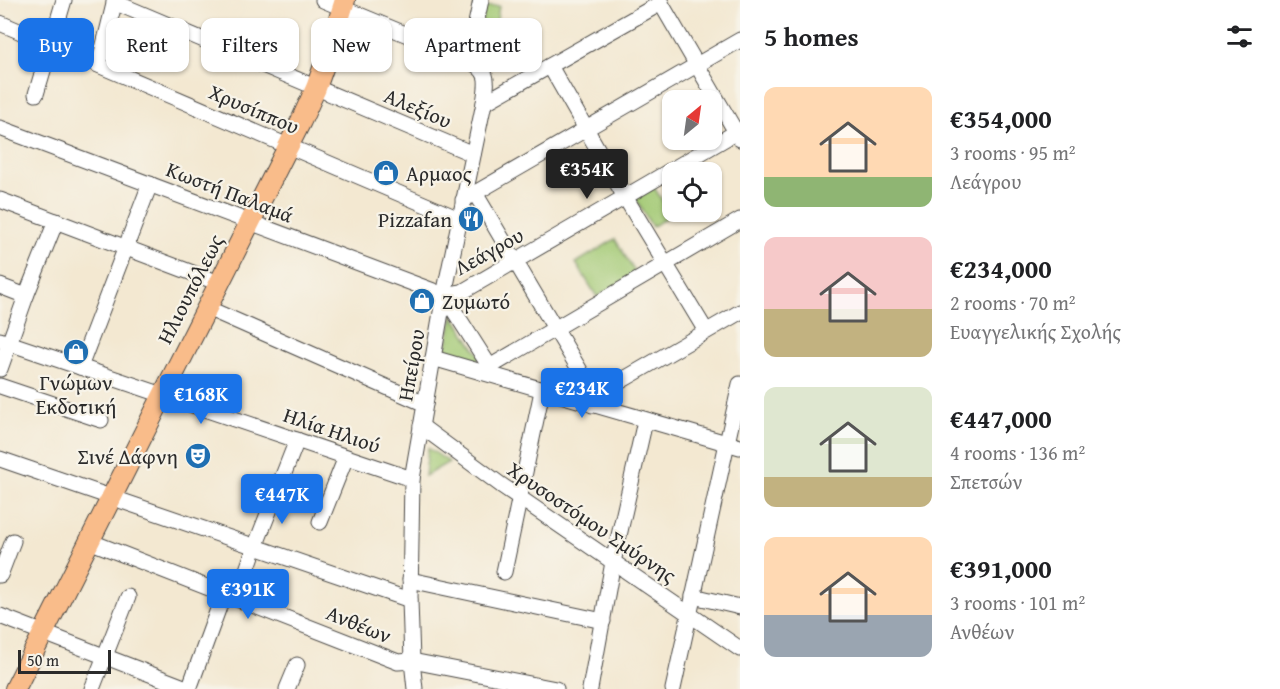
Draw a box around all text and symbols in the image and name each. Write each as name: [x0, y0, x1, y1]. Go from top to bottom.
text: 5 homes: [764, 17, 859, 56]
chip: Buy: [18, 18, 94, 72]
chip: Rent: [106, 18, 189, 72]
chip: Filters: [201, 18, 299, 72]
chip: New: [311, 18, 392, 72]
chip: Apartment: [404, 18, 542, 72]
icon: filters: [1223, 20, 1256, 53]
street label: Χρυσίππου: [204, 76, 304, 142]
street label: Αλεξίου: [379, 80, 457, 136]
north arrow: [662, 90, 722, 150]
map controls: [662, 90, 722, 222]
text: €354,000: [950, 99, 1052, 138]
icon: home: [812, 111, 884, 183]
text: 3 rooms · 95 m²: [950, 138, 1076, 167]
pin: €354K: [545, 149, 629, 200]
street label: Κωστή Παλαμά: [162, 154, 298, 230]
text: €354K: [560, 154, 614, 183]
shop icon: Αρμαος: [371, 158, 401, 188]
place label: Αρμαος: [406, 158, 472, 189]
button: locate: [662, 162, 722, 222]
text: Λεάγρου: [950, 167, 1021, 196]
place label: Pizzafan: [378, 204, 452, 235]
restaurant icon: Pizzafan: [456, 204, 486, 234]
street label: Λεάγρου: [449, 219, 529, 283]
street label: Ηλιουπόλεως: [149, 229, 231, 349]
text: €234,000: [950, 249, 1052, 288]
icon: home: [812, 261, 884, 333]
shop icon: Ζυμωτό: [407, 286, 437, 316]
place label: Ζυμωτό: [442, 286, 510, 317]
text: 2 rooms · 70 m²: [950, 288, 1076, 317]
text: Ευαγγελικής Σχολής: [950, 317, 1121, 346]
street label: Ηπείρου: [389, 326, 433, 403]
shop icon: Γνώμων Εκδοτική: [61, 337, 91, 367]
place label: Γνώμων Εκδοτική: [36, 367, 116, 422]
pin: €234K: [540, 368, 624, 419]
text: €234K: [555, 373, 609, 402]
pin: €168K: [159, 374, 243, 425]
text: €168K: [174, 379, 228, 408]
street label: Ηλία Ηλιού: [279, 399, 385, 461]
text: €447,000: [950, 399, 1052, 438]
icon: home: [812, 411, 884, 483]
text: 4 rooms · 136 m²: [950, 438, 1085, 467]
place label: Σινέ Δάφνη: [77, 441, 178, 472]
theatre icon: Σινέ Δάφνη: [183, 441, 213, 471]
street label: Χρυσοστόμου Σμύρνης: [501, 454, 683, 590]
text: Σπετσών: [950, 467, 1023, 496]
pin: €447K: [240, 474, 324, 525]
text: €447K: [255, 479, 309, 508]
text: €391,000: [950, 549, 1052, 588]
icon: home: [812, 561, 884, 633]
pin: €391K: [206, 569, 290, 620]
text: €391K: [221, 574, 275, 603]
text: 3 rooms · 101 m²: [950, 588, 1085, 617]
street label: Ανθέων: [322, 597, 396, 651]
text: Ανθέων: [950, 617, 1015, 646]
scale bar: [18, 647, 111, 674]
text: 50 m: [27, 648, 59, 672]

